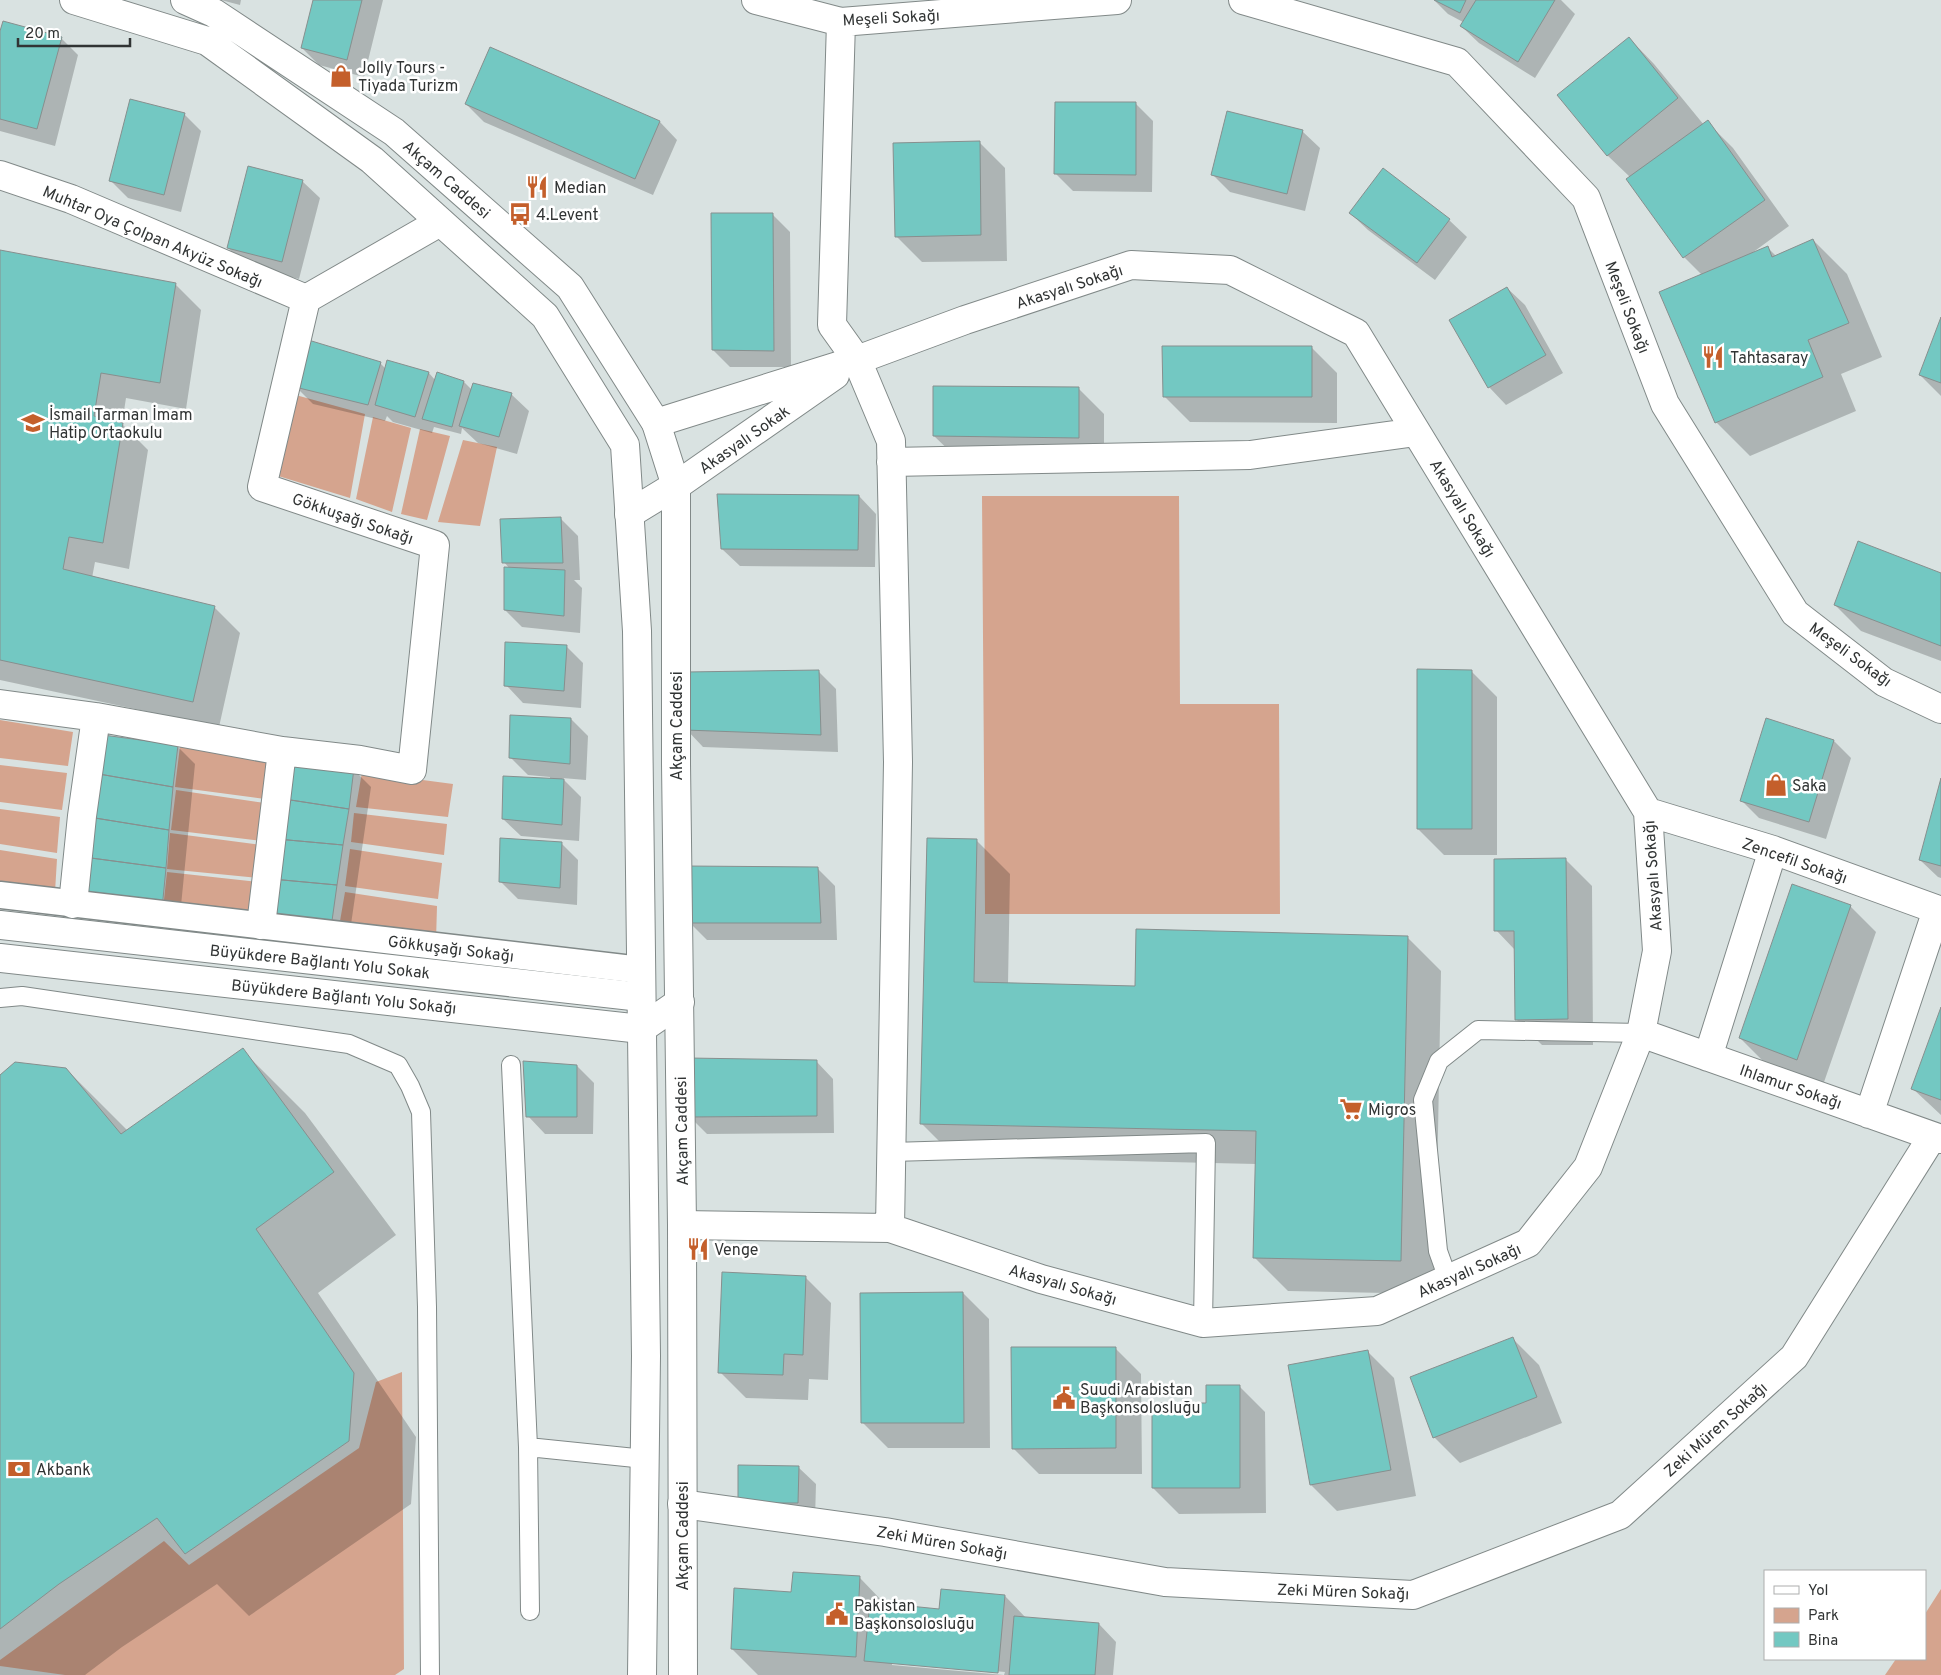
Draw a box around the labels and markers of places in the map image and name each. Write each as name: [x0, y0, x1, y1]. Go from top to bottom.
place label: Jolly Tours - Tiyada Turizm: [358, 59, 458, 97]
shop icon: Jolly Tours - Tiyada Turizm: [328, 63, 354, 89]
restaurant icon: Median: [524, 174, 550, 200]
place label: Median: [554, 179, 606, 199]
bus stop icon: 4.Levent: [507, 201, 533, 227]
place label: 4.Levent: [536, 206, 598, 226]
restaurant icon: Tahtasaray: [1700, 344, 1726, 370]
place label: Tahtasaray: [1730, 349, 1809, 369]
place label: İsmail Tarman İmam Hatip Ortaokulu: [49, 405, 193, 444]
school or university icon: İsmail Tarman İmam Hatip Ortaokulu: [20, 410, 46, 436]
shop icon: Saka: [1763, 772, 1789, 798]
place label: Saka: [1792, 777, 1827, 797]
supermarket icon: Migros: [1338, 1096, 1364, 1122]
place label: Migros: [1368, 1101, 1416, 1121]
restaurant icon: Venge: [685, 1236, 711, 1262]
place label: Venge: [714, 1241, 758, 1261]
place label: Suudi Arabistan Başkonsolosluğu: [1080, 1381, 1201, 1419]
public building icon: Suudi Arabistan Başkonsolosluğu: [1051, 1385, 1077, 1411]
bank icon: Akbank: [6, 1456, 32, 1482]
place label: Akbank: [36, 1461, 91, 1481]
place label: Pakistan Başkonsolosluğu: [854, 1597, 975, 1635]
public building icon: Pakistan Başkonsolosluğu: [824, 1601, 850, 1627]

